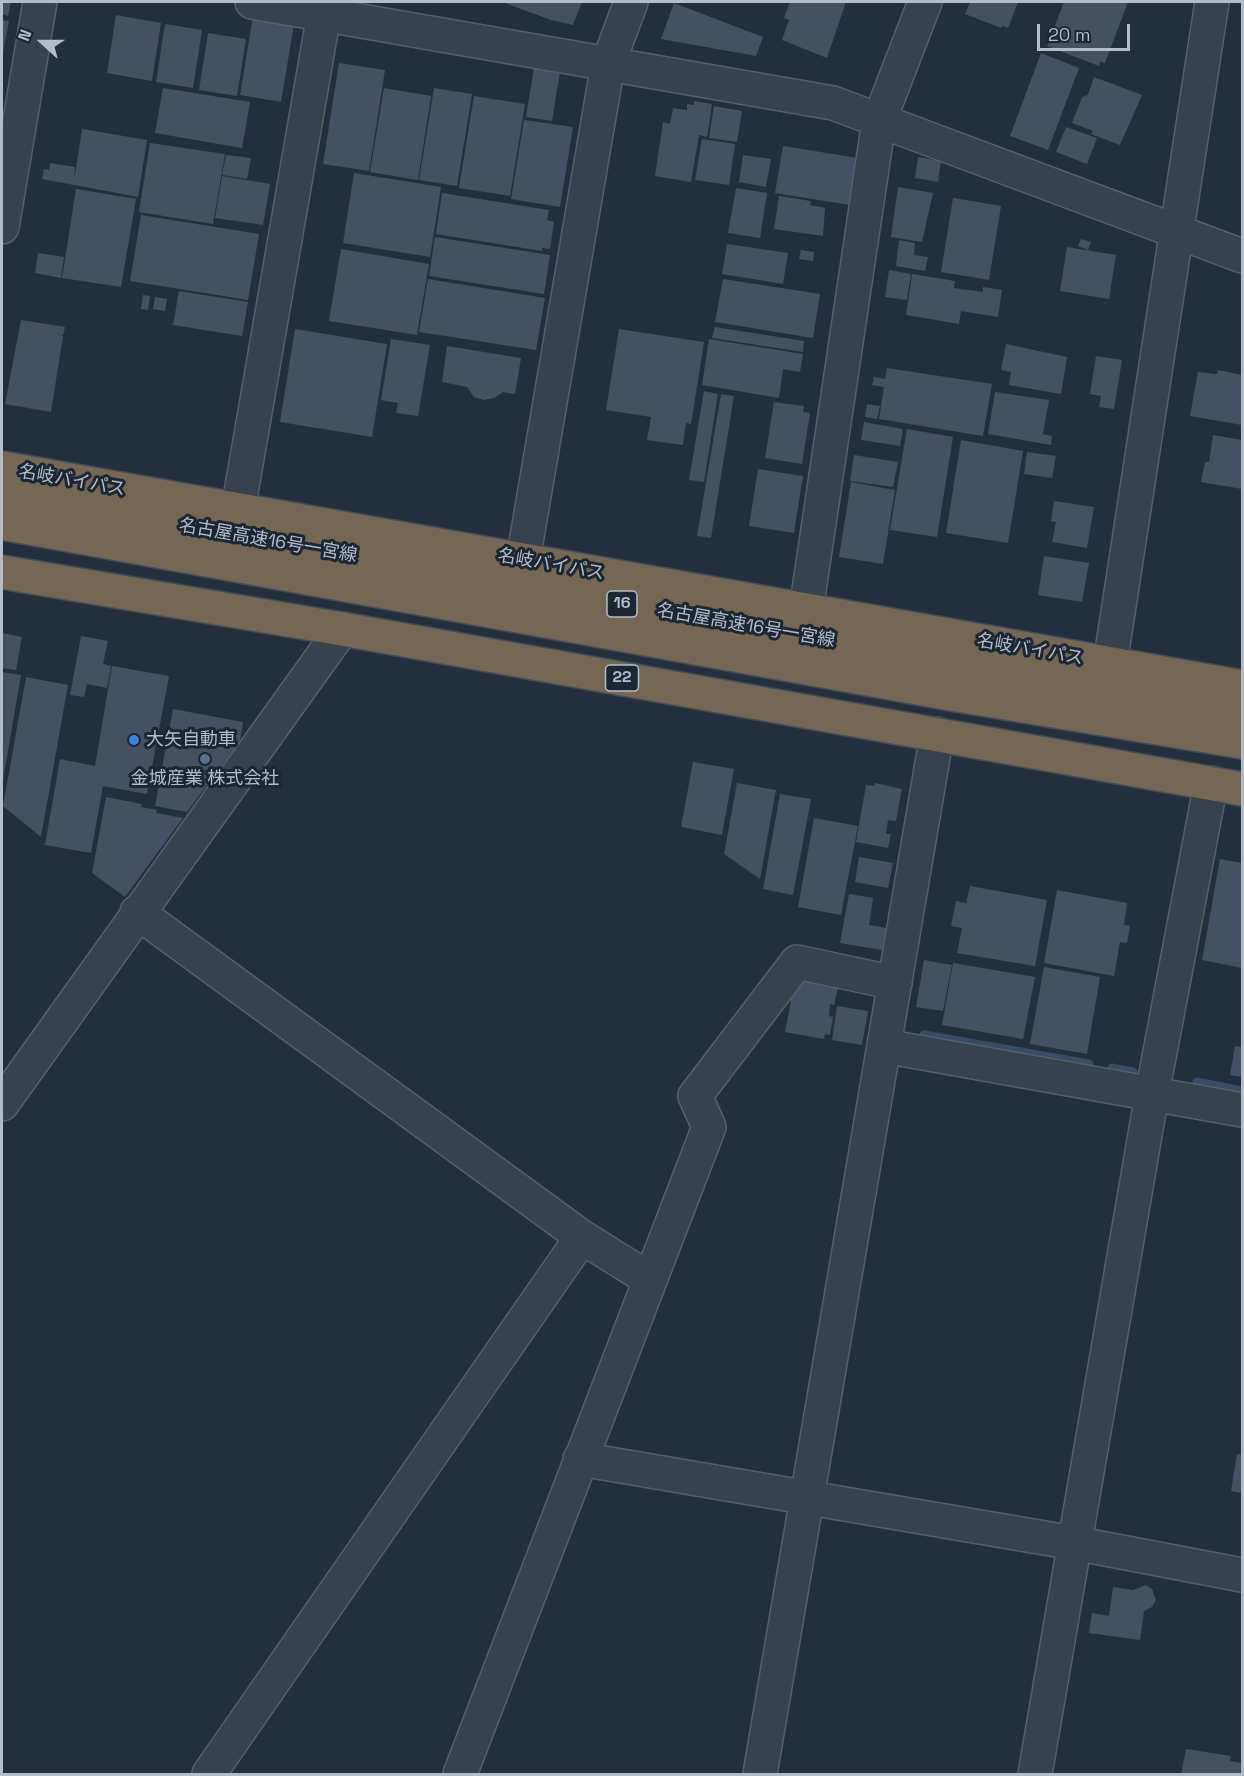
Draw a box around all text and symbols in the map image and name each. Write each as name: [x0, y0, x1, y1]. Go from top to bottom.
north arrow: [12, 12, 72, 72]
scale bar: [1040, 12, 1133, 50]
text: 20 m: [1048, 23, 1091, 46]
text: N: [13, 27, 36, 44]
street label: 名岐バイパス: [17, 461, 127, 501]
street label: 名古屋高速16号一宮線: [177, 515, 359, 567]
street label: 名岐バイパス: [496, 545, 606, 585]
road number: 16: [607, 591, 637, 617]
street label: 名古屋高速16号一宮線: [655, 600, 837, 652]
street label: 名岐バイパス: [975, 630, 1085, 670]
road number: 22: [606, 665, 638, 691]
place label: 大矢自動車: [146, 729, 236, 751]
marker: 大矢自動車: [127, 733, 141, 747]
marker: 金城産業 株式会社: [198, 752, 212, 766]
place label: 金城産業 株式会社: [131, 768, 279, 790]

